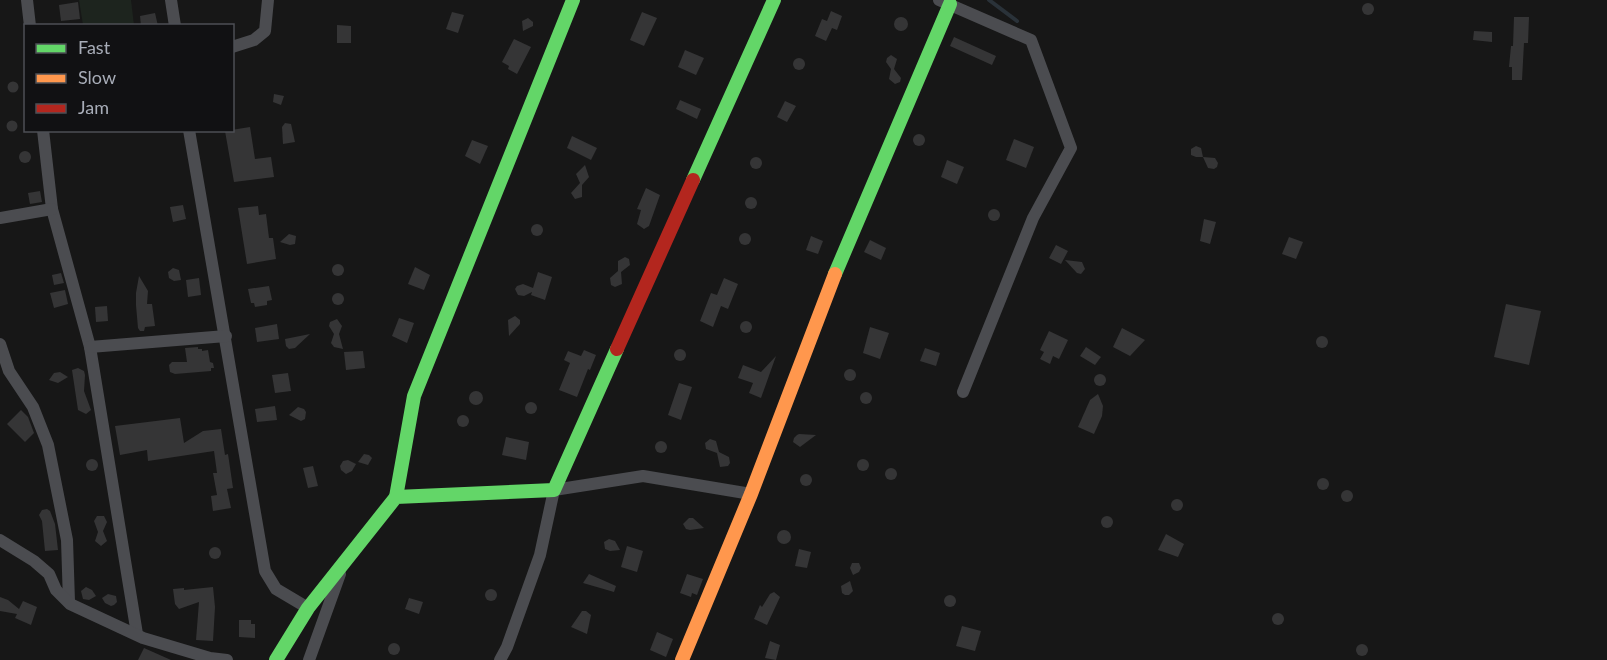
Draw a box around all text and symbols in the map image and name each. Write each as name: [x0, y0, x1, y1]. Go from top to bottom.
legend: [24, 24, 234, 132]
text: Fast: [78, 36, 111, 58]
text: Slow: [78, 66, 116, 88]
text: Jam: [78, 96, 109, 118]

